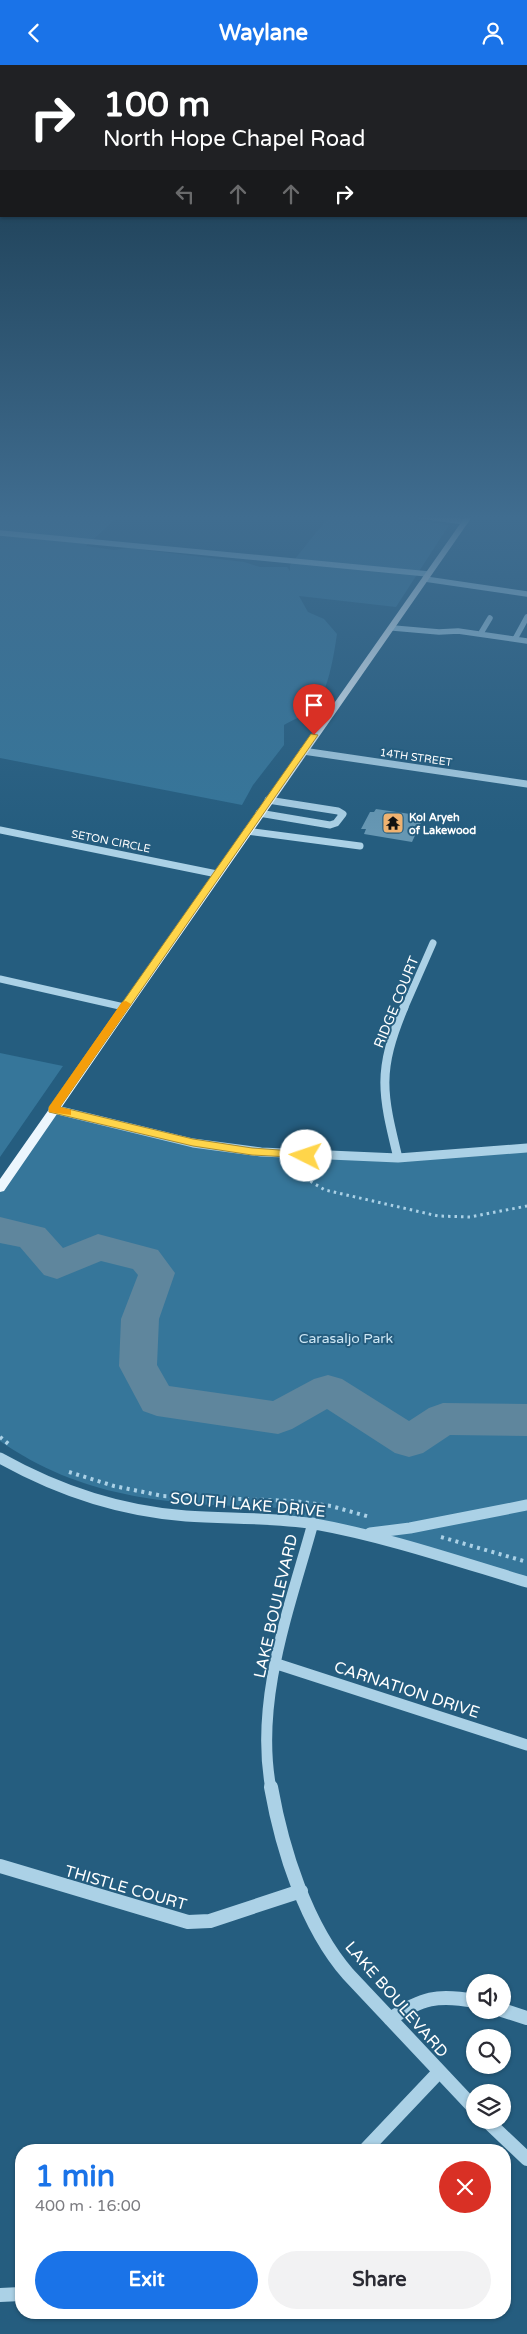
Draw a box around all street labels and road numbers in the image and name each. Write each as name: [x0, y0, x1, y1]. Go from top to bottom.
street label: 14TH STREET: [379, 746, 453, 769]
street label: SETON CIRCLE: [70, 827, 152, 856]
street label: RIDGE COURT: [370, 953, 423, 1051]
street label: SOUTH LAKE DRIVE: [169, 1488, 327, 1522]
street label: LAKE BOULEVARD: [250, 1532, 302, 1680]
street label: CARNATION DRIVE: [331, 1657, 482, 1723]
street label: THISTLE COURT: [62, 1861, 189, 1915]
street label: LAKE BOULEVARD: [340, 1938, 452, 2062]

